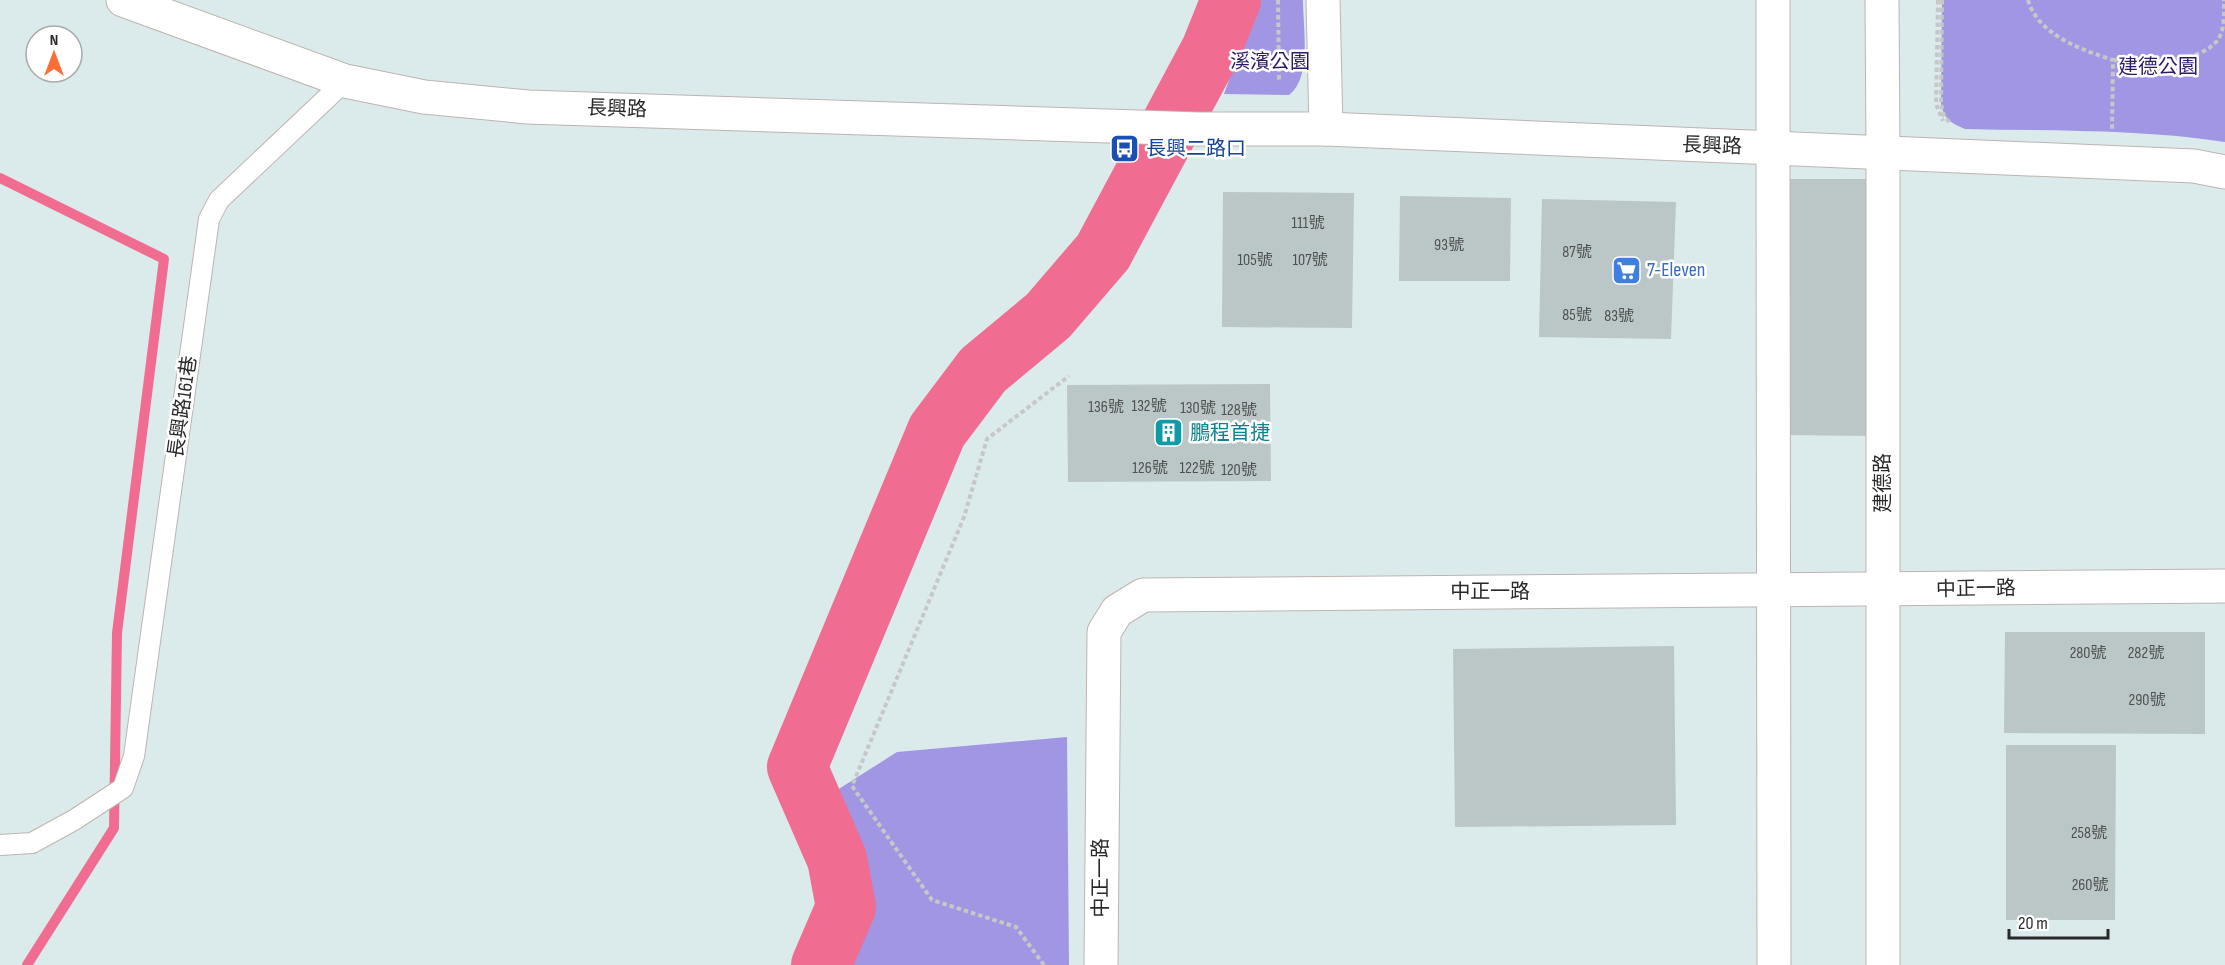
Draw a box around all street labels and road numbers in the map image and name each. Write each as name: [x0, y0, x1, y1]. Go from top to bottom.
street label: 長興路: [587, 96, 647, 122]
street label: 長興路: [1682, 133, 1742, 159]
street label: 長興路161巷: [164, 354, 202, 460]
street label: 建德路: [1871, 453, 1895, 513]
street label: 中正一路: [1936, 576, 2016, 602]
street label: 中正一路: [1450, 580, 1530, 604]
street label: 中正一路: [1089, 838, 1113, 918]

